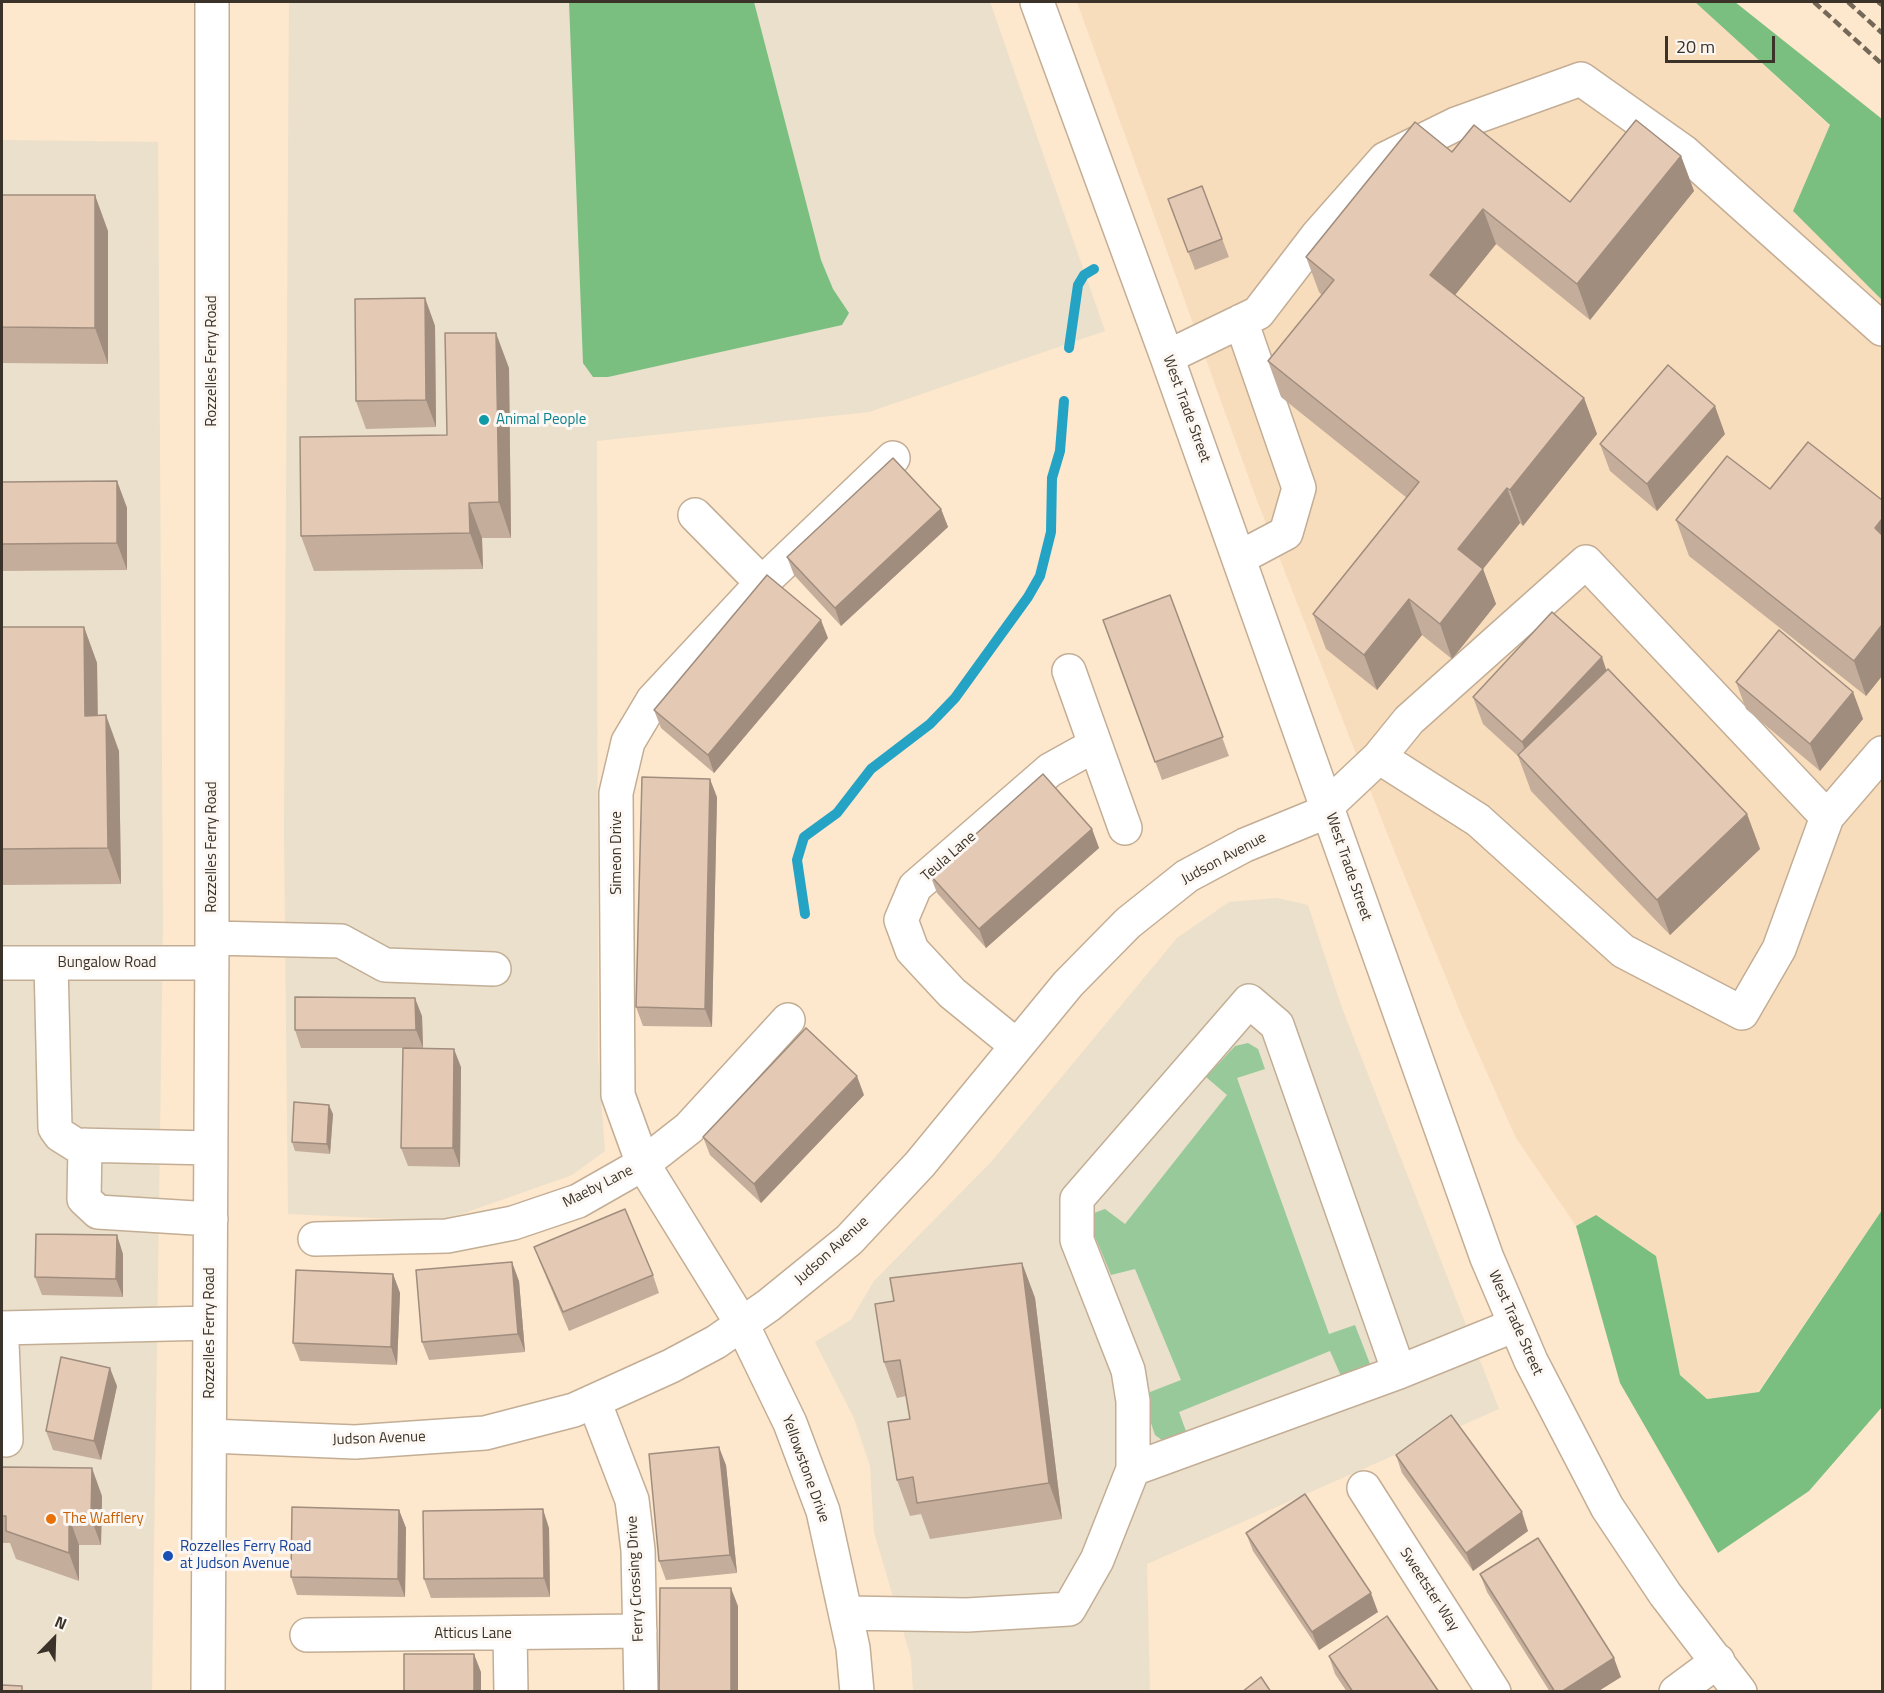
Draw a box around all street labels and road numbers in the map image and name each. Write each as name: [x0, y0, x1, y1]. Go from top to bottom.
street label: Rozzelles Ferry Road: [203, 295, 221, 427]
street label: West Trade Street: [1158, 353, 1214, 465]
street label: Rozzelles Ferry Road: [203, 781, 221, 913]
street label: Simeon Drive: [608, 811, 626, 895]
street label: West Trade Street: [1321, 811, 1375, 923]
street label: Teula Lane: [918, 828, 980, 886]
street label: Judson Avenue: [1179, 829, 1269, 889]
street label: Bungalow Road: [58, 954, 156, 972]
street label: Maeby Lane: [560, 1162, 636, 1212]
street label: Judson Avenue: [791, 1213, 873, 1289]
street label: Rozzelles Ferry Road: [201, 1267, 219, 1399]
street label: West Trade Street: [1484, 1268, 1546, 1378]
street label: Yellowstone Drive: [777, 1413, 833, 1525]
street label: Judson Avenue: [332, 1428, 426, 1450]
street label: Ferry Crossing Drive: [624, 1515, 648, 1643]
street label: Sweetster Way: [1395, 1545, 1463, 1635]
street label: Atticus Lane: [434, 1625, 512, 1643]

